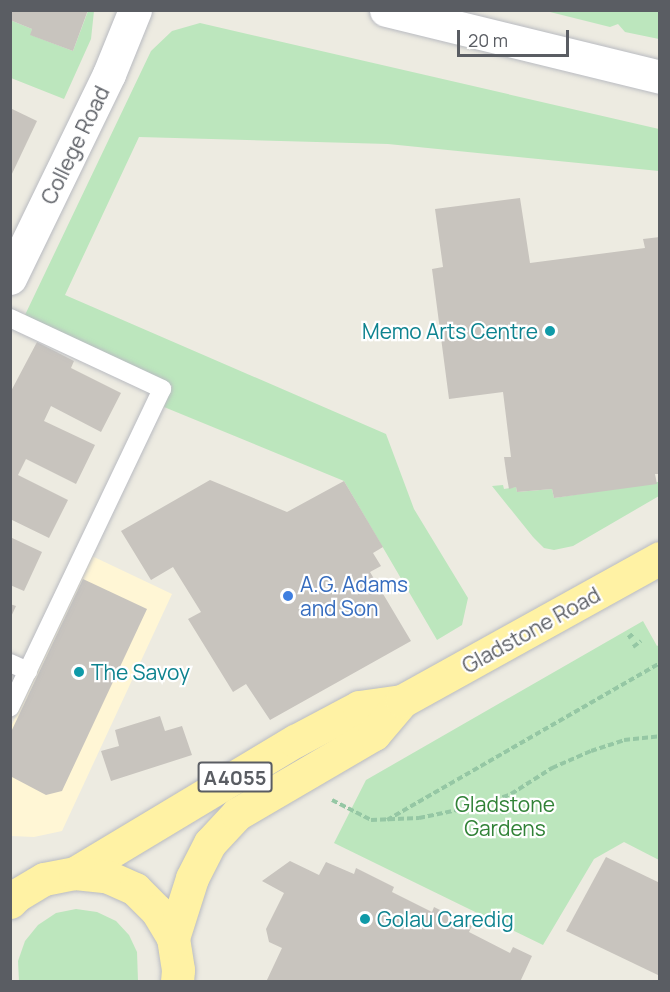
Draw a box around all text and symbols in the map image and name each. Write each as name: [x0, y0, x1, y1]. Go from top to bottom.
scale bar: [460, 18, 572, 56]
text: 20 m: [468, 28, 508, 52]
street label: College Road: [36, 82, 114, 208]
place label: Memo Arts Centre: [362, 318, 538, 344]
marker: Memo Arts Centre: [543, 324, 557, 338]
place label: A.G. Adams and Son: [300, 571, 408, 621]
street label: Gladstone Road: [458, 582, 604, 678]
marker: A.G. Adams and Son: [281, 589, 295, 603]
place label: The Savoy: [91, 659, 190, 685]
marker: The Savoy: [72, 665, 86, 679]
road number: A4055: [198, 760, 272, 794]
park label: Gladstone Gardens: [455, 791, 555, 841]
place label: Golau Caredig: [377, 906, 514, 932]
marker: Golau Caredig: [358, 912, 372, 926]

